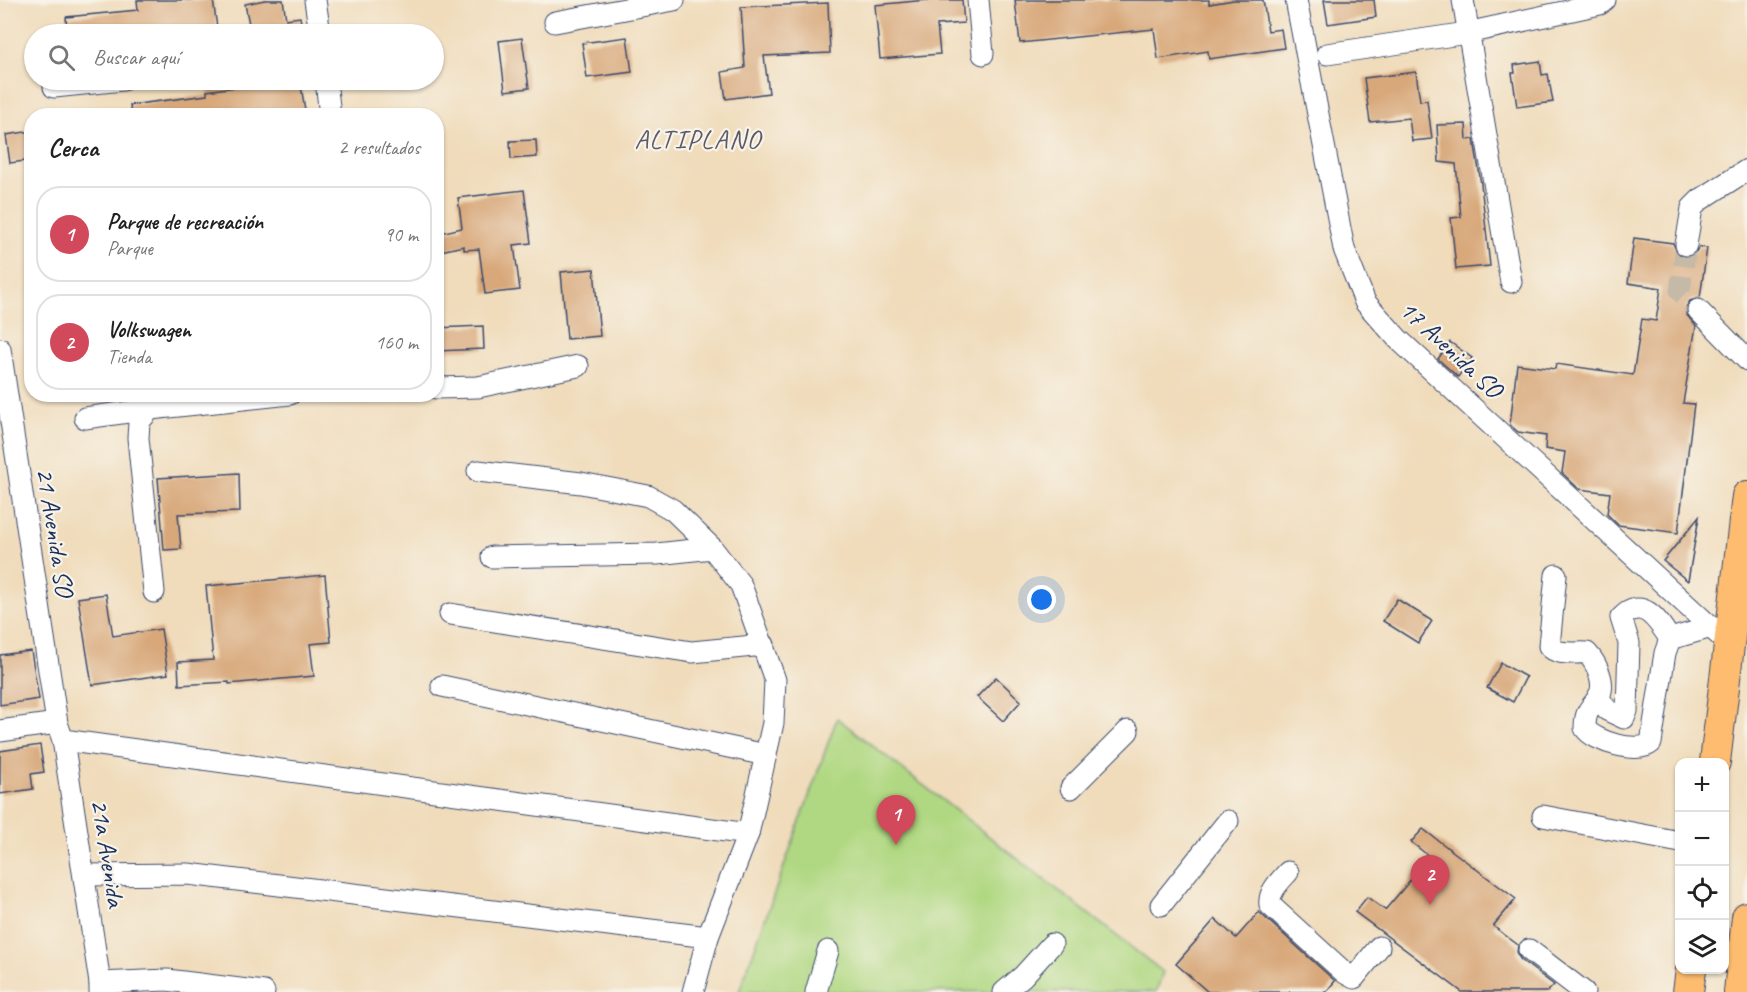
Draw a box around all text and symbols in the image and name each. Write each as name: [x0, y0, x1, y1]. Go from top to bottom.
search box: [24, 24, 444, 90]
icon: search: [45, 41, 78, 74]
text: Buscar aquí: [93, 43, 179, 71]
district label: ALTIPLANO: [635, 122, 763, 156]
text: Cerca: [48, 131, 98, 164]
text: 2 resultados: [338, 135, 420, 160]
text: Parque de recreación: [107, 208, 263, 236]
text: 1: [65, 222, 74, 247]
text: 90 m: [384, 222, 418, 247]
text: Parque: [107, 236, 153, 261]
street label: 17 Avenida SO: [1393, 293, 1512, 407]
text: Volkswagen: [107, 316, 191, 344]
text: 2: [65, 330, 74, 355]
text: 160 m: [375, 330, 418, 355]
text: Tienda: [107, 344, 151, 369]
street label: 21 Avenida SO: [29, 466, 82, 601]
your location: [1027, 585, 1056, 614]
map controls: [1675, 758, 1729, 974]
button: +: [1675, 758, 1729, 812]
street label: 21a Avenida: [83, 796, 133, 911]
pin: 1: [876, 796, 916, 845]
button: −: [1675, 812, 1729, 866]
pin: 2: [1410, 856, 1450, 905]
button: locate: [1675, 866, 1729, 920]
button: layers: [1675, 920, 1729, 974]

